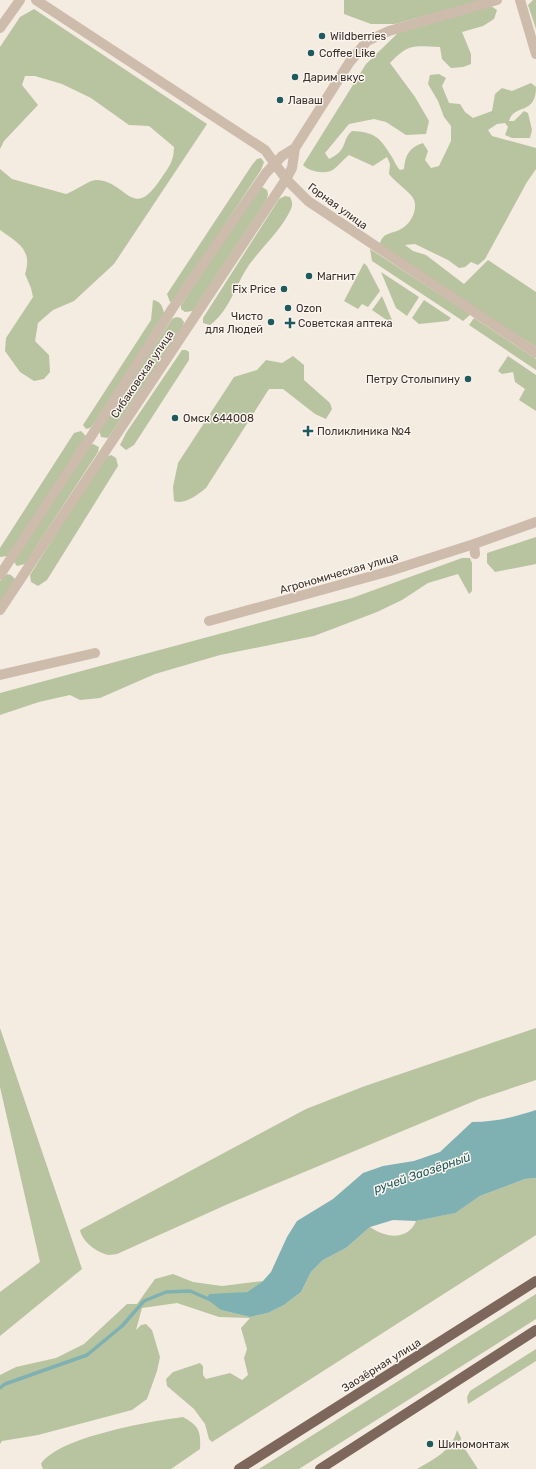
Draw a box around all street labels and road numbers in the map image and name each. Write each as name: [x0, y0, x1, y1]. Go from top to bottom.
street label: Горная улица: [305, 180, 370, 232]
street label: Сибаковская улица: [108, 328, 177, 421]
street label: Агрономическая улица: [278, 550, 400, 597]
street label: Заозёрная улица: [339, 1336, 423, 1395]

